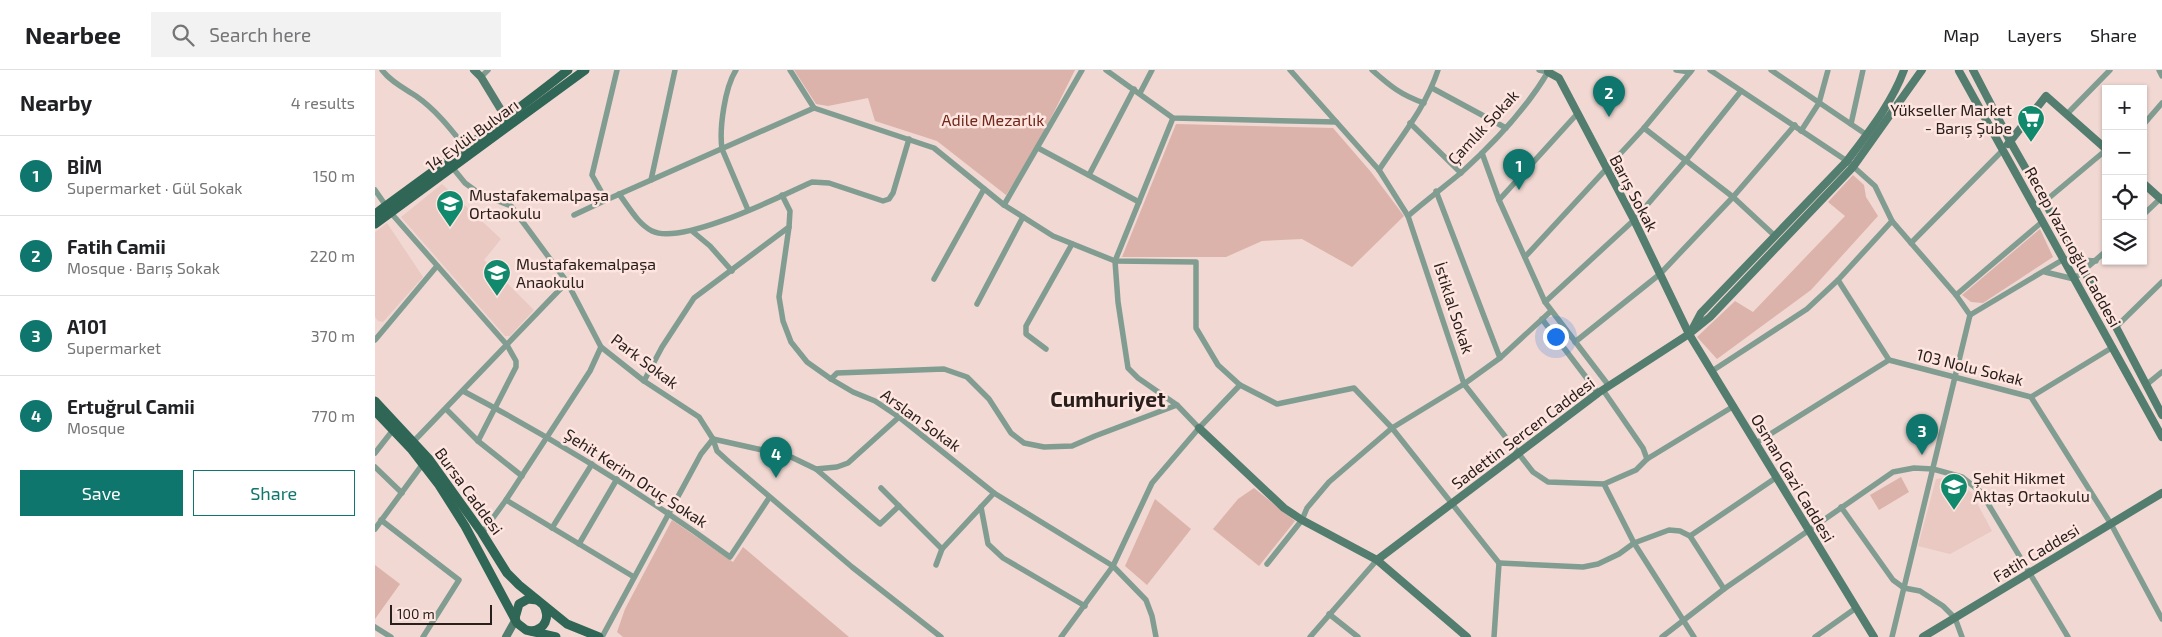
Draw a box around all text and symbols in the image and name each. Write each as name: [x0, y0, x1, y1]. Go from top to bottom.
search box: [151, 12, 501, 57]
text: Nearbee: [25, 20, 121, 49]
icon: search: [169, 21, 197, 49]
text: Search here: [209, 23, 311, 46]
text: Map: [1943, 24, 1979, 46]
text: Layers: [2007, 24, 2062, 46]
text: Share: [2090, 24, 2137, 46]
pin: 2: [1593, 76, 1625, 117]
street label: Çamlık Sokak: [1443, 85, 1523, 169]
map controls: [2102, 85, 2147, 265]
button: +: [2102, 85, 2147, 130]
text: Nearby: [20, 90, 92, 115]
text: 4 results: [291, 93, 355, 112]
street label: 14 Eylül Bulvarı: [422, 95, 522, 175]
place label: Yükseller Market - Barış Şube: [1890, 100, 2012, 138]
supermarket icon: Yükseller Market - Barış Şube: [2016, 104, 2046, 143]
park label: Adile Mezarlık: [942, 110, 1044, 129]
button: −: [2102, 130, 2147, 175]
pin: 1: [1503, 149, 1535, 190]
street label: Barış Sokak: [1605, 151, 1663, 235]
text: BİM: [67, 155, 102, 178]
street label: Recep Yazıcıoğlu Caddesi: [2021, 163, 2125, 330]
text: 1: [33, 166, 39, 185]
text: 150 m: [313, 166, 355, 185]
button: locate: [2102, 175, 2147, 220]
text: Supermarket · Gül Sokak: [67, 178, 242, 197]
place label: Mustafakemalpaşa Ortaokulu: [469, 185, 609, 222]
school or university icon: Mustafakemalpaşa Ortaokulu: [435, 189, 465, 228]
button: layers: [2102, 220, 2147, 265]
text: Fatih Camii: [67, 235, 166, 258]
text: 2: [31, 246, 41, 265]
text: 220 m: [310, 246, 355, 265]
place label: Mustafakemalpaşa Anaokulu: [516, 254, 656, 291]
text: Mosque · Barış Sokak: [67, 258, 220, 277]
school or university icon: Mustafakemalpaşa Anaokulu: [482, 258, 512, 297]
street label: İstiklal Sokak: [1431, 260, 1478, 356]
text: A101: [67, 315, 107, 338]
your location: [1543, 324, 1569, 350]
text: 3: [31, 326, 41, 345]
text: 370 m: [311, 326, 355, 345]
street label: Park Sokak: [608, 329, 683, 392]
text: Supermarket: [67, 338, 161, 357]
street label: 103 Nolu Sokak: [1915, 344, 2026, 389]
street label: Sadettin Sercen Caddesi: [1447, 373, 1598, 493]
street label: Arslan Sokak: [878, 384, 965, 455]
district label: Cumhuriyet: [1050, 386, 1166, 412]
text: Ertuğrul Camii: [67, 395, 195, 418]
text: 4: [31, 406, 41, 425]
text: 770 m: [311, 406, 355, 425]
street label: Osman Gazi Caddesi: [1748, 410, 1839, 545]
pin: 3: [1906, 414, 1938, 455]
text: Mosque: [67, 418, 125, 437]
street label: Şehit Kerim Oruç Sokak: [560, 424, 712, 532]
pin: 4: [760, 437, 792, 478]
street label: Bursa Caddesi: [431, 444, 507, 538]
place label: Şehit Hikmet Aktaş Ortaokulu: [1973, 468, 2090, 506]
button: Save: [20, 470, 183, 516]
button: Share: [193, 470, 355, 516]
school or university icon: Şehit Hikmet Aktaş Ortaokulu: [1939, 472, 1969, 511]
street label: Fatih Caddesi: [1989, 519, 2082, 586]
scale bar: [390, 602, 493, 625]
text: 100 m: [397, 605, 435, 622]

